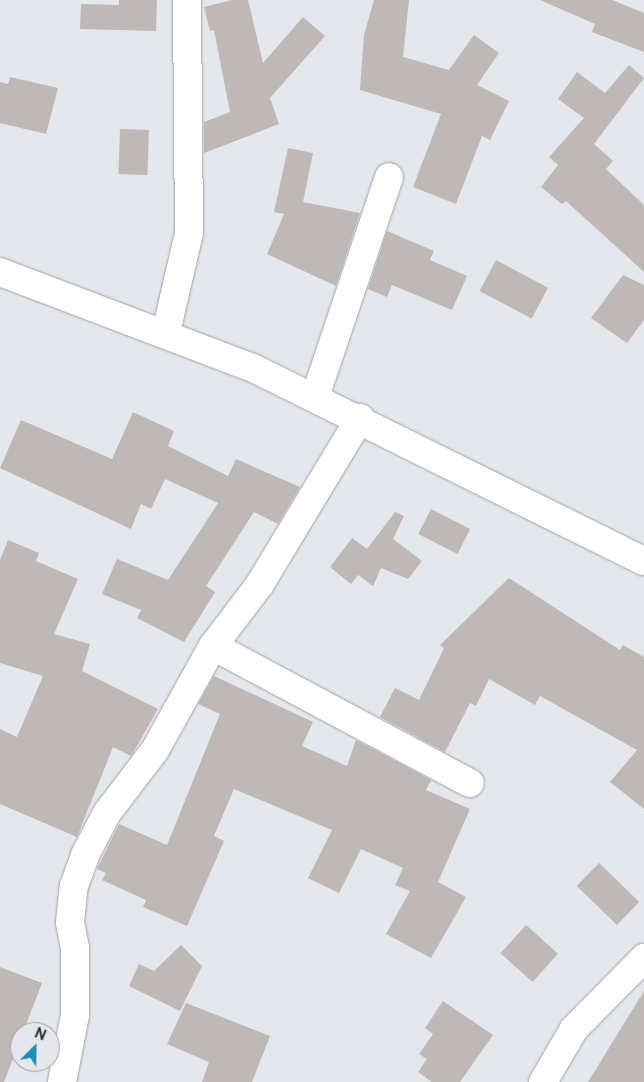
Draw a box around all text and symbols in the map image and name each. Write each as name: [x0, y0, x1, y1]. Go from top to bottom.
north arrow: [10, 1022, 60, 1072]
text: N: [32, 1025, 49, 1044]

